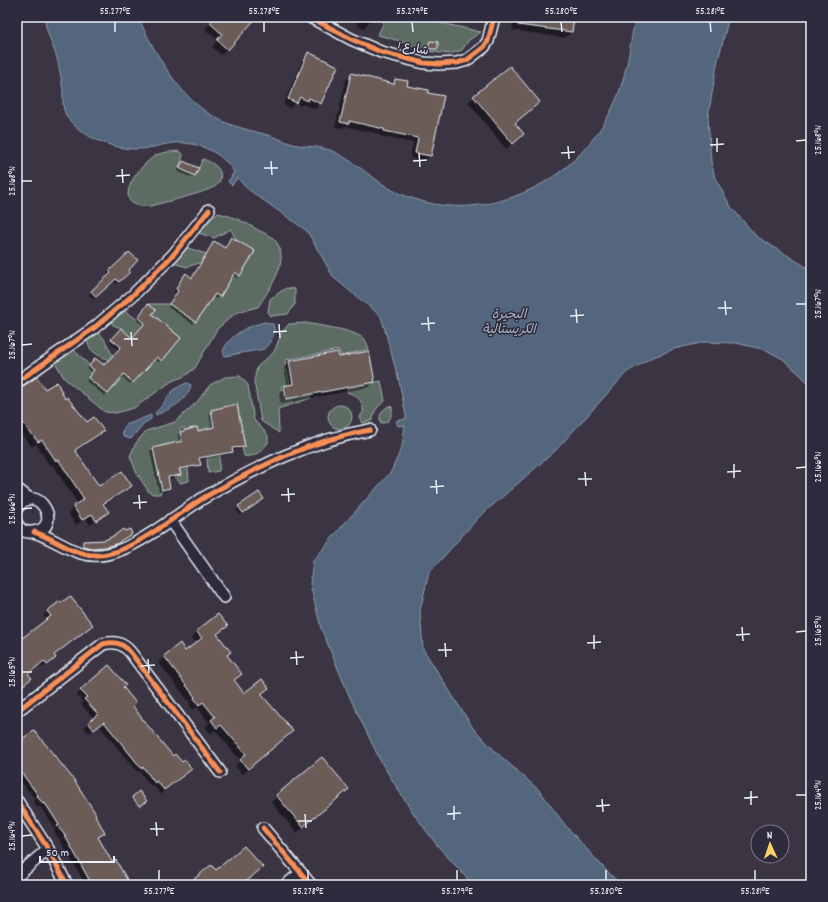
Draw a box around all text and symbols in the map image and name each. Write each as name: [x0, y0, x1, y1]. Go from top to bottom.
text: 55.277°E: [100, 5, 131, 19]
text: 55.278°E: [249, 5, 280, 19]
text: 55.279°E: [396, 5, 428, 19]
text: 55.280°E: [545, 5, 578, 19]
text: 55.281°E: [695, 5, 725, 19]
street label: شارع 1: [396, 37, 430, 61]
text: 25.168°N: [812, 125, 826, 155]
text: 25.168°N: [6, 166, 20, 196]
text: 25.167°N: [812, 289, 826, 319]
water label: البحيرة الكريستالية: [482, 306, 538, 340]
text: 25.167°N: [6, 330, 20, 360]
text: 25.166°N: [812, 452, 826, 482]
text: 25.166°N: [6, 494, 20, 524]
text: 25.165°N: [812, 616, 826, 646]
text: 25.165°N: [6, 657, 20, 687]
text: 25.164°N: [812, 780, 826, 810]
text: 25.164°N: [6, 821, 20, 851]
north arrow: [750, 824, 790, 864]
text: N: [766, 828, 773, 844]
scale bar: [40, 838, 114, 864]
text: 50 m: [46, 845, 69, 862]
text: 55.277°E: [144, 885, 175, 899]
text: 55.278°E: [293, 885, 324, 899]
text: 55.279°E: [441, 885, 473, 899]
text: 55.280°E: [590, 885, 623, 899]
text: 55.281°E: [740, 885, 770, 899]

